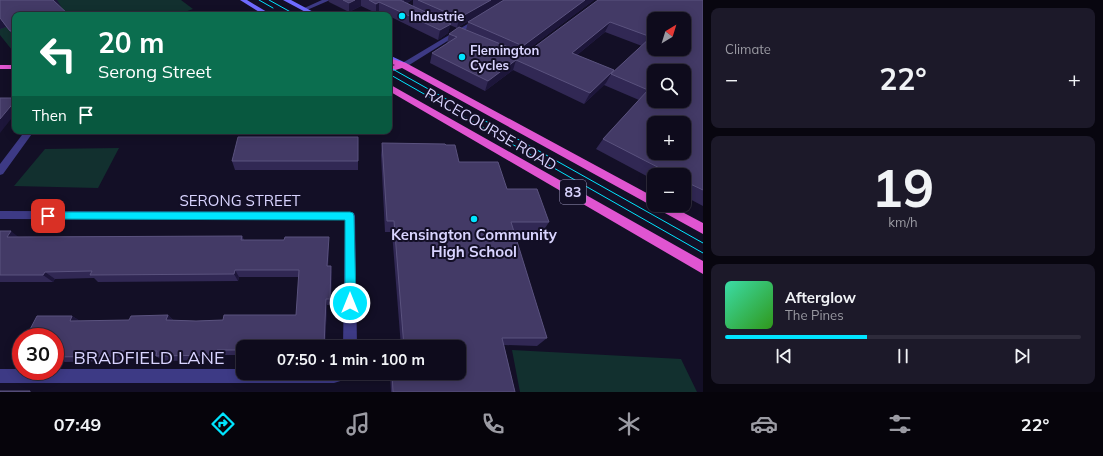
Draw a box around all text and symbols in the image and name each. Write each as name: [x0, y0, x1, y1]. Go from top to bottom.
place label: Industrie: [410, 8, 464, 24]
marker: Industrie: [397, 11, 407, 21]
north arrow: [647, 12, 691, 56]
map controls: [647, 12, 691, 212]
text: 20 m: [98, 25, 164, 60]
icon: left: [32, 28, 84, 80]
text: Climate: [725, 41, 771, 57]
place label: Flemington Cycles: [470, 42, 539, 74]
marker: Flemington Cycles: [457, 52, 467, 62]
text: Serong Street: [98, 60, 212, 83]
text: 22°: [879, 60, 927, 98]
button: search: [647, 64, 691, 108]
text: −: [725, 65, 738, 93]
text: +: [1068, 65, 1081, 93]
street label: RACECOURSE ROAD: [422, 84, 560, 174]
icon: arrive: [75, 104, 97, 126]
text: Then: [32, 106, 67, 125]
button: +: [647, 116, 691, 160]
text: 19: [872, 155, 934, 220]
button: −: [647, 168, 691, 212]
road number: 83: [560, 180, 586, 204]
street label: SERONG STREET: [179, 191, 301, 210]
pin: [31, 199, 65, 233]
icon: arrive: [37, 205, 59, 227]
marker: Kensington Community High School: [469, 214, 479, 224]
text: km/h: [888, 214, 918, 230]
place label: Kensington Community High School: [391, 225, 558, 261]
position arrow: [329, 282, 371, 324]
text: Afterglow: [785, 288, 856, 307]
text: The Pines: [785, 307, 844, 323]
speed limit sign: 30: [12, 328, 64, 380]
icon: previous: [773, 345, 795, 367]
icon: pause: [892, 345, 914, 367]
icon: next: [1011, 345, 1033, 367]
street label: BRADFIELD LANE: [73, 346, 225, 369]
text: 07:50 · 1 min · 100 m: [277, 350, 425, 369]
icon: directions: [209, 410, 237, 438]
icon: music: [344, 410, 372, 438]
icon: phone: [479, 410, 507, 438]
icon: climate: [615, 410, 643, 438]
icon: car: [750, 410, 778, 438]
icon: filters: [886, 410, 914, 438]
text: 07:49: [54, 413, 101, 436]
text: 22°: [1021, 413, 1049, 436]

